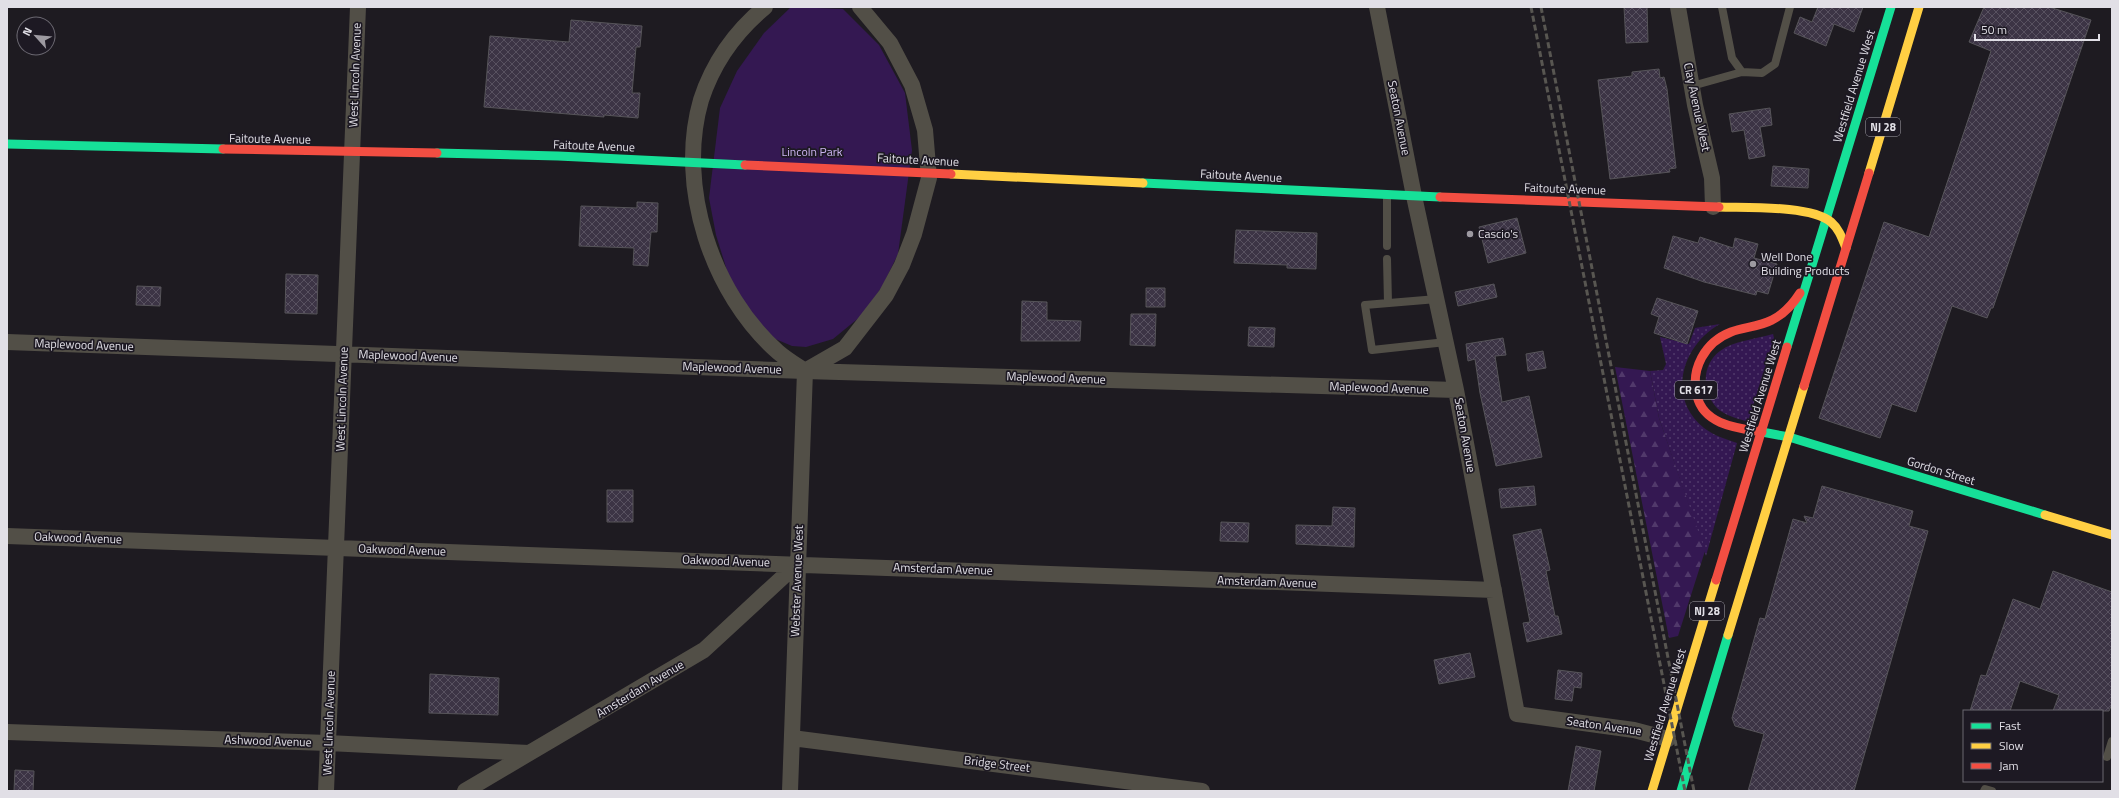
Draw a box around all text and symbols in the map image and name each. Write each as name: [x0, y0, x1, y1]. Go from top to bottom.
north arrow: [16, 16, 56, 56]
scale bar: [1975, 16, 2099, 42]
text: 50 m: [1981, 20, 2007, 39]
street label: West Lincoln Avenue: [343, 22, 366, 128]
text: N: [18, 24, 36, 38]
street label: Westfield Avenue West: [1827, 26, 1880, 145]
street label: Clay Avenue West: [1679, 61, 1716, 154]
street label: Seaton Avenue: [1383, 79, 1416, 157]
road number: NJ 28: [1866, 118, 1900, 136]
street label: Faitoute Avenue: [229, 128, 311, 149]
street label: Faitoute Avenue: [553, 135, 635, 156]
park label: Lincoln Park: [781, 142, 843, 161]
street label: Faitoute Avenue: [877, 148, 959, 171]
street label: Faitoute Avenue: [1200, 164, 1282, 187]
street label: Faitoute Avenue: [1524, 178, 1606, 199]
place label: Cascio's: [1478, 224, 1519, 243]
marker: Cascio's: [1465, 229, 1475, 239]
place label: Well Done Building Products: [1761, 247, 1850, 280]
marker: Well Done Building Products: [1748, 259, 1758, 269]
street label: Maplewood Avenue: [34, 333, 134, 356]
street label: Westfield Avenue West: [1733, 336, 1786, 455]
street label: Maplewood Avenue: [358, 344, 458, 367]
street label: West Lincoln Avenue: [330, 346, 353, 452]
street label: Maplewood Avenue: [682, 356, 782, 379]
street label: Maplewood Avenue: [1006, 366, 1106, 389]
street label: Maplewood Avenue: [1329, 376, 1429, 399]
road number: CR 617: [1675, 381, 1717, 399]
street label: Seaton Avenue: [1450, 396, 1481, 474]
street label: Gordon Street: [1905, 451, 1978, 490]
street label: Webster Avenue West: [785, 524, 808, 637]
street label: Oakwood Avenue: [34, 526, 122, 549]
street label: Oakwood Avenue: [358, 538, 446, 561]
street label: Oakwood Avenue: [682, 549, 770, 572]
street label: Amsterdam Avenue: [893, 557, 993, 580]
street label: Amsterdam Avenue: [1217, 570, 1317, 593]
road number: NJ 28: [1690, 602, 1724, 620]
street label: Westfield Avenue West: [1638, 645, 1691, 764]
street label: Amsterdam Avenue: [592, 655, 687, 722]
street label: West Lincoln Avenue: [317, 670, 340, 776]
legend: [1963, 710, 2103, 782]
street label: Seaton Avenue: [1565, 711, 1643, 740]
text: Fast: [1999, 716, 2022, 735]
street label: Ashwood Avenue: [224, 729, 312, 752]
text: Slow: [1999, 736, 2024, 755]
street label: Bridge Street: [963, 750, 1032, 777]
text: Jam: [1999, 756, 2019, 775]

